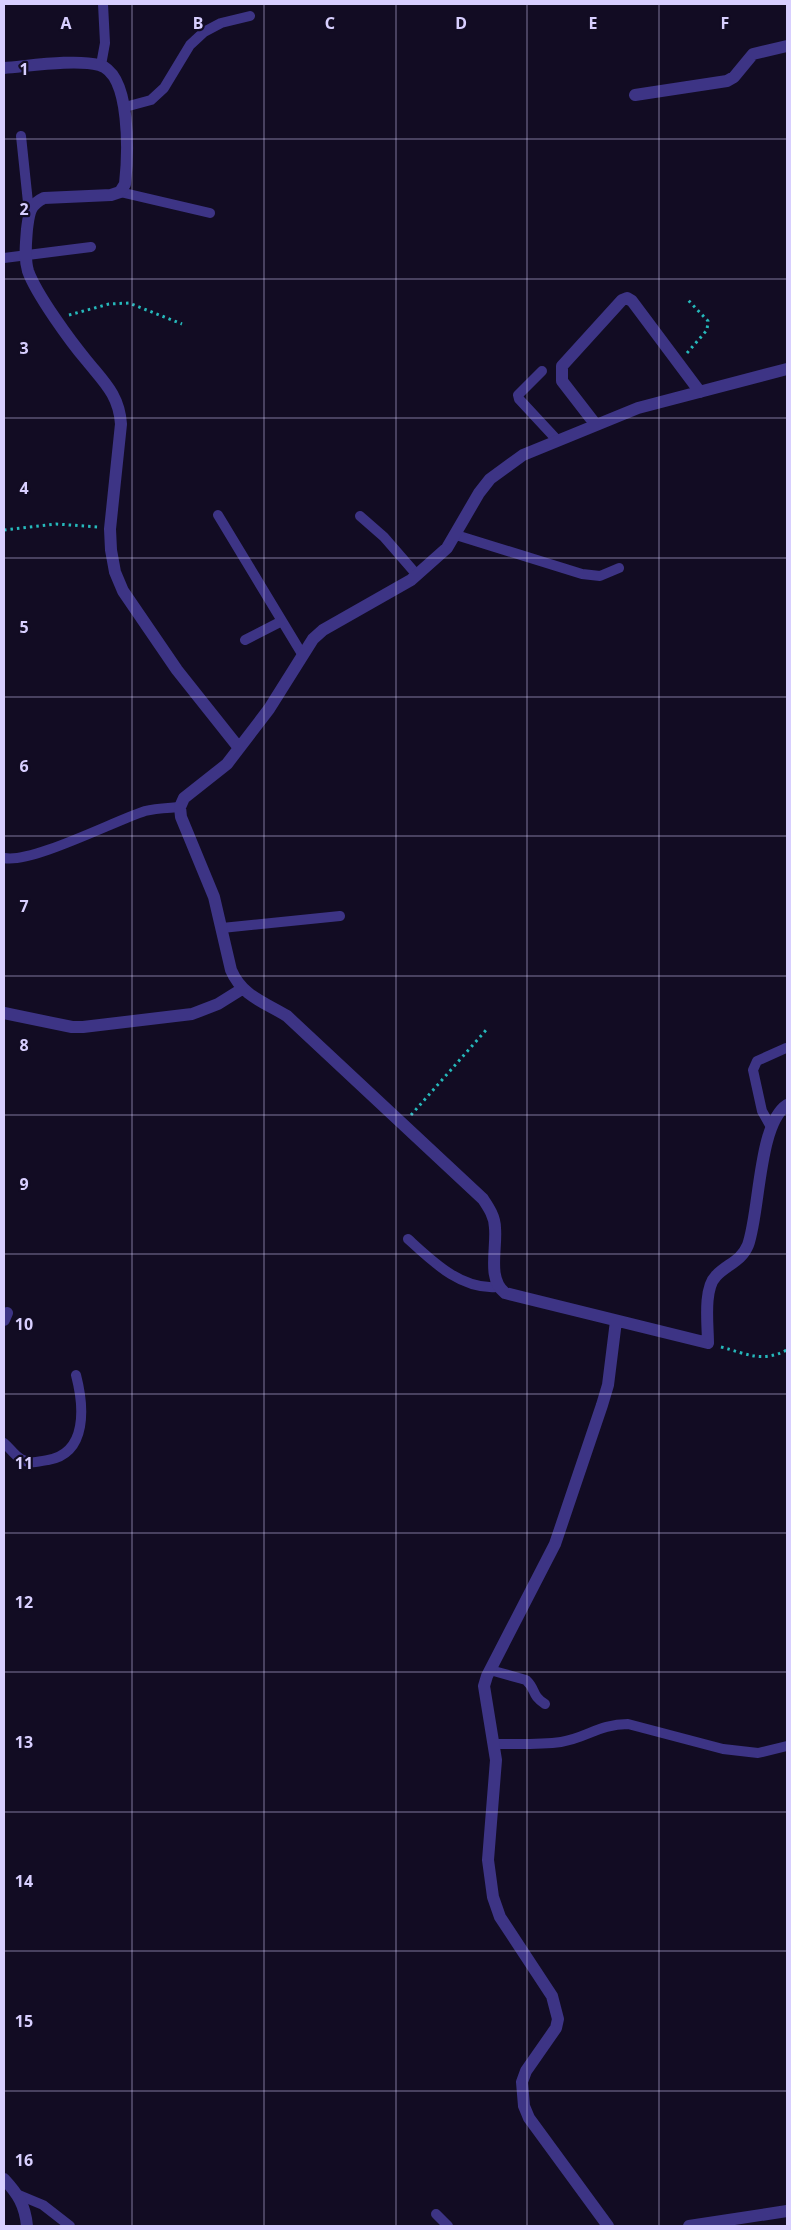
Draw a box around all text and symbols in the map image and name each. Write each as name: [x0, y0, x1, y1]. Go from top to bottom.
text: A: [60, 12, 72, 34]
text: B: [193, 12, 203, 34]
text: C: [325, 12, 335, 34]
text: D: [455, 12, 467, 34]
text: E: [589, 12, 598, 34]
text: F: [721, 12, 729, 34]
text: 1: [19, 58, 29, 80]
text: 2: [19, 198, 29, 220]
text: 3: [19, 337, 29, 359]
text: 4: [19, 477, 29, 499]
text: 5: [19, 616, 29, 638]
text: 6: [19, 755, 29, 777]
text: 7: [19, 895, 29, 917]
text: 8: [19, 1034, 29, 1056]
text: 9: [19, 1173, 29, 1195]
text: 10: [15, 1313, 33, 1335]
text: 11: [15, 1452, 33, 1474]
text: 12: [15, 1591, 33, 1613]
text: 13: [15, 1731, 33, 1753]
text: 14: [15, 1870, 33, 1892]
text: 15: [15, 2010, 33, 2032]
text: 16: [15, 2149, 33, 2171]

